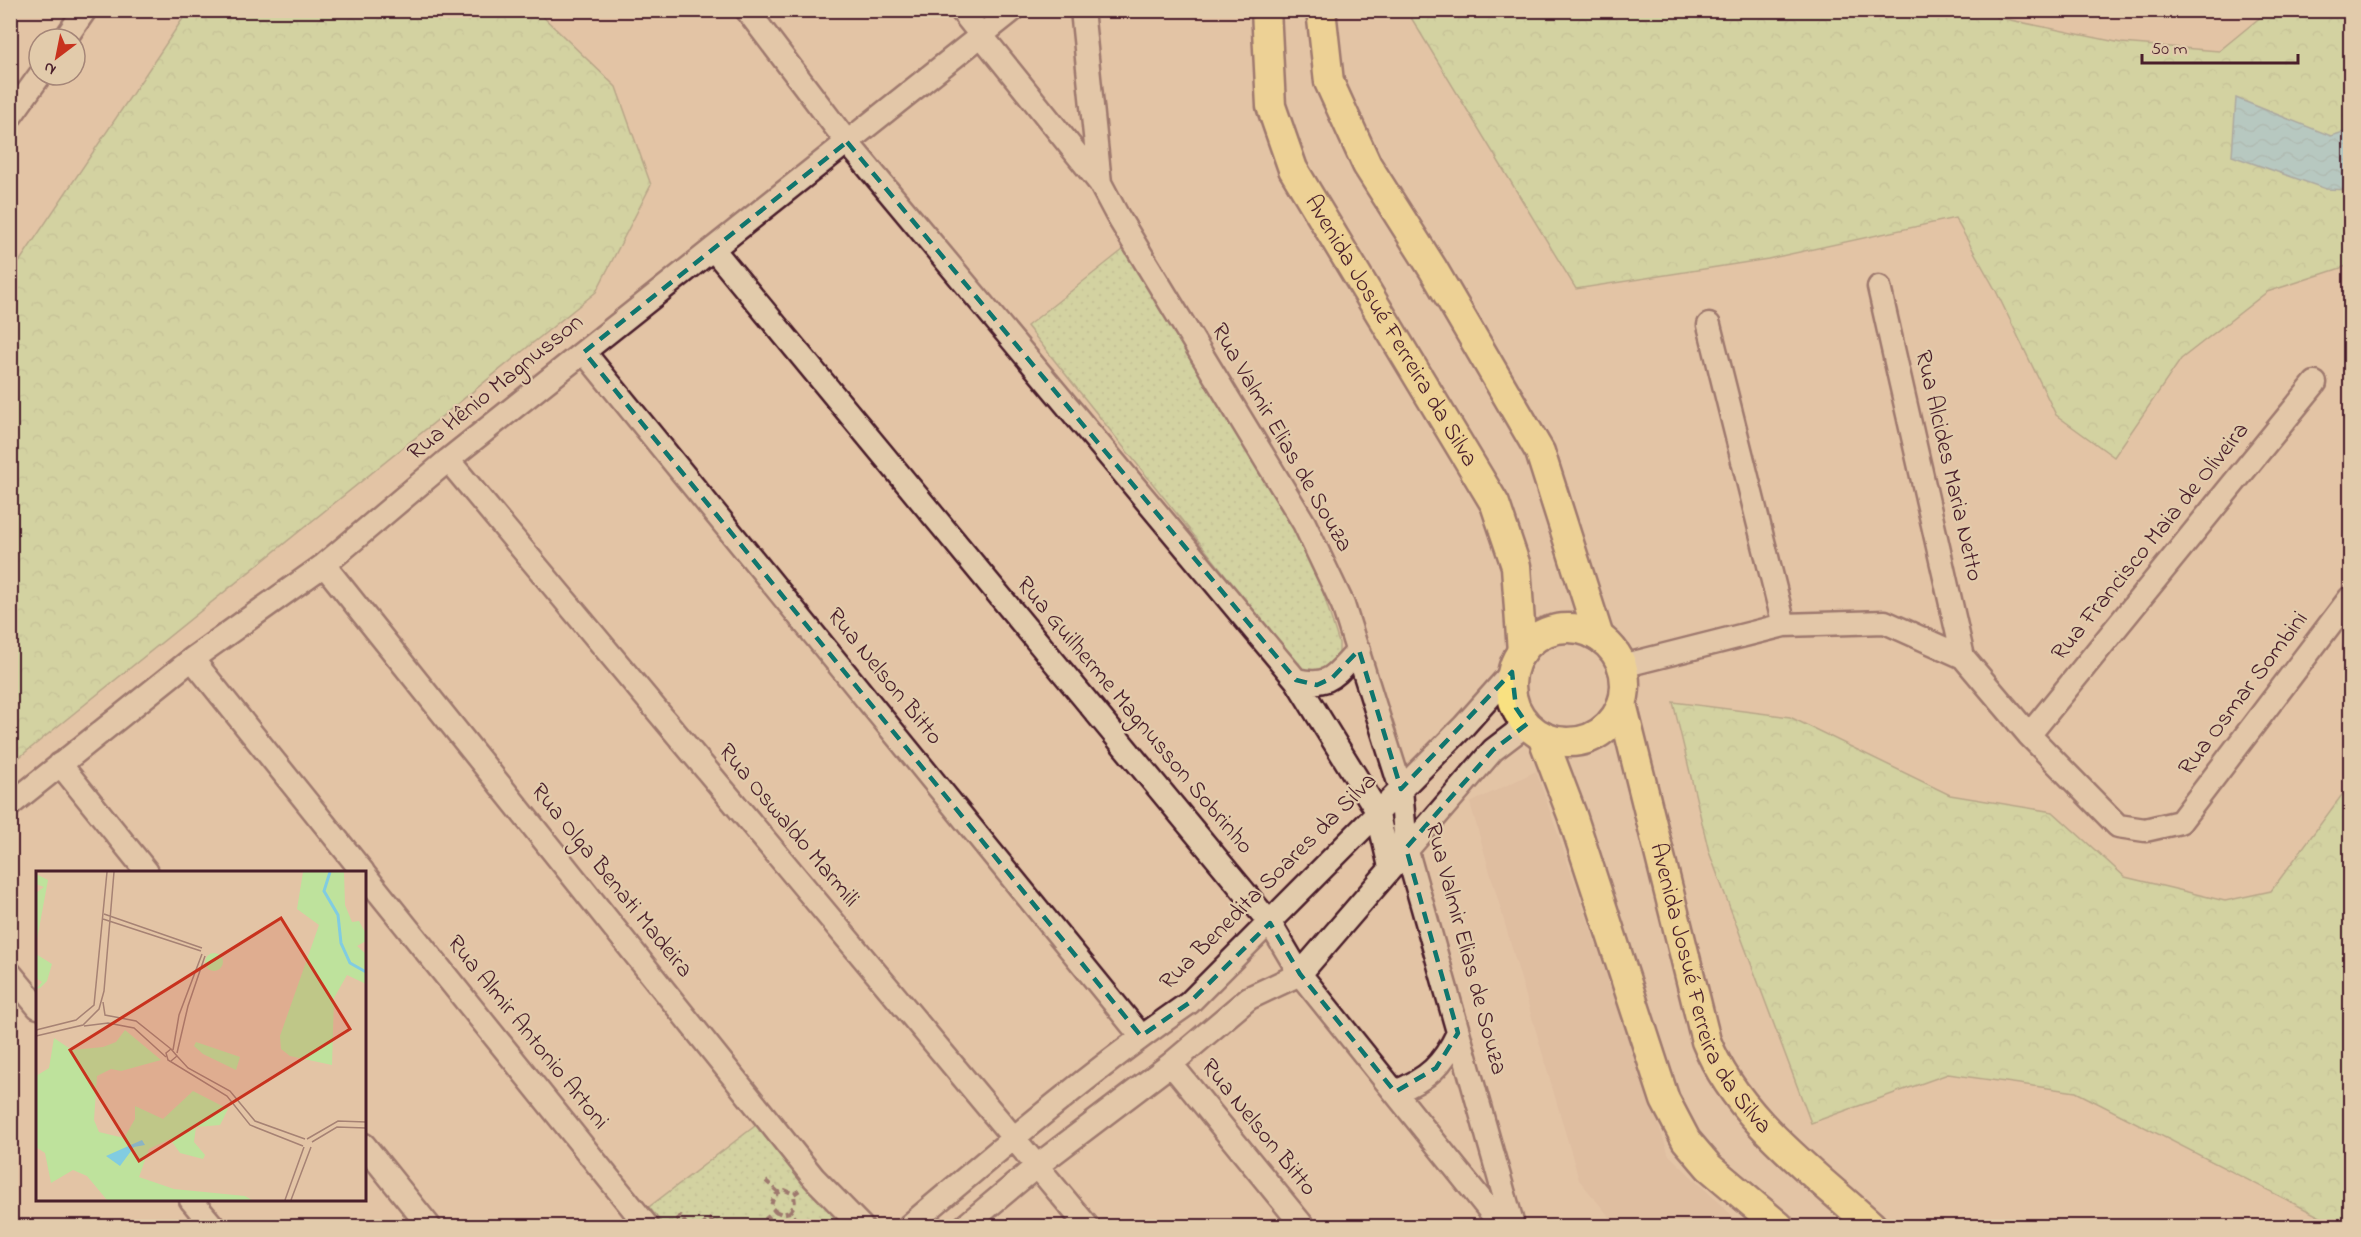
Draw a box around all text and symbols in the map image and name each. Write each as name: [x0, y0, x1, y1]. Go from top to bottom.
north arrow: [27, 27, 87, 87]
scale bar: [2142, 27, 2298, 65]
text: 50 m: [2151, 37, 2188, 63]
text: N: [39, 55, 61, 81]
street label: Avenida Josué Ferreira da Silva: [1295, 188, 1486, 474]
street label: Rua Hênio Magnusson: [400, 306, 592, 470]
street label: Rua Valmir Elias de Souza: [1201, 317, 1361, 559]
street label: Rua Alcides Maria Netto: [1904, 347, 1992, 585]
street label: Rua Francisco Maia de Oliveira: [2043, 415, 2259, 669]
street label: Rua Guilherme Magnusson Sobrinho: [1007, 569, 1261, 863]
street label: Rua Nelson Bitto: [817, 601, 951, 753]
street label: Rua Osmar Sombini: [2170, 604, 2318, 784]
street label: Rua Oswaldo Marmili: [709, 736, 867, 916]
street label: Rua Benedita Soares da Silva: [1152, 765, 1386, 999]
street label: Rua Olga Benati Madeira: [521, 776, 701, 986]
street label: Rua Valmir Elias de Souza: [1415, 819, 1515, 1079]
street label: Avenida Josué Ferreira da Silva: [1640, 839, 1780, 1142]
inset map: [36, 871, 366, 1201]
street label: Rua Almir Antonio Artoni: [437, 928, 617, 1138]
street label: Rua Nelson Bitto: [1191, 1052, 1325, 1204]

